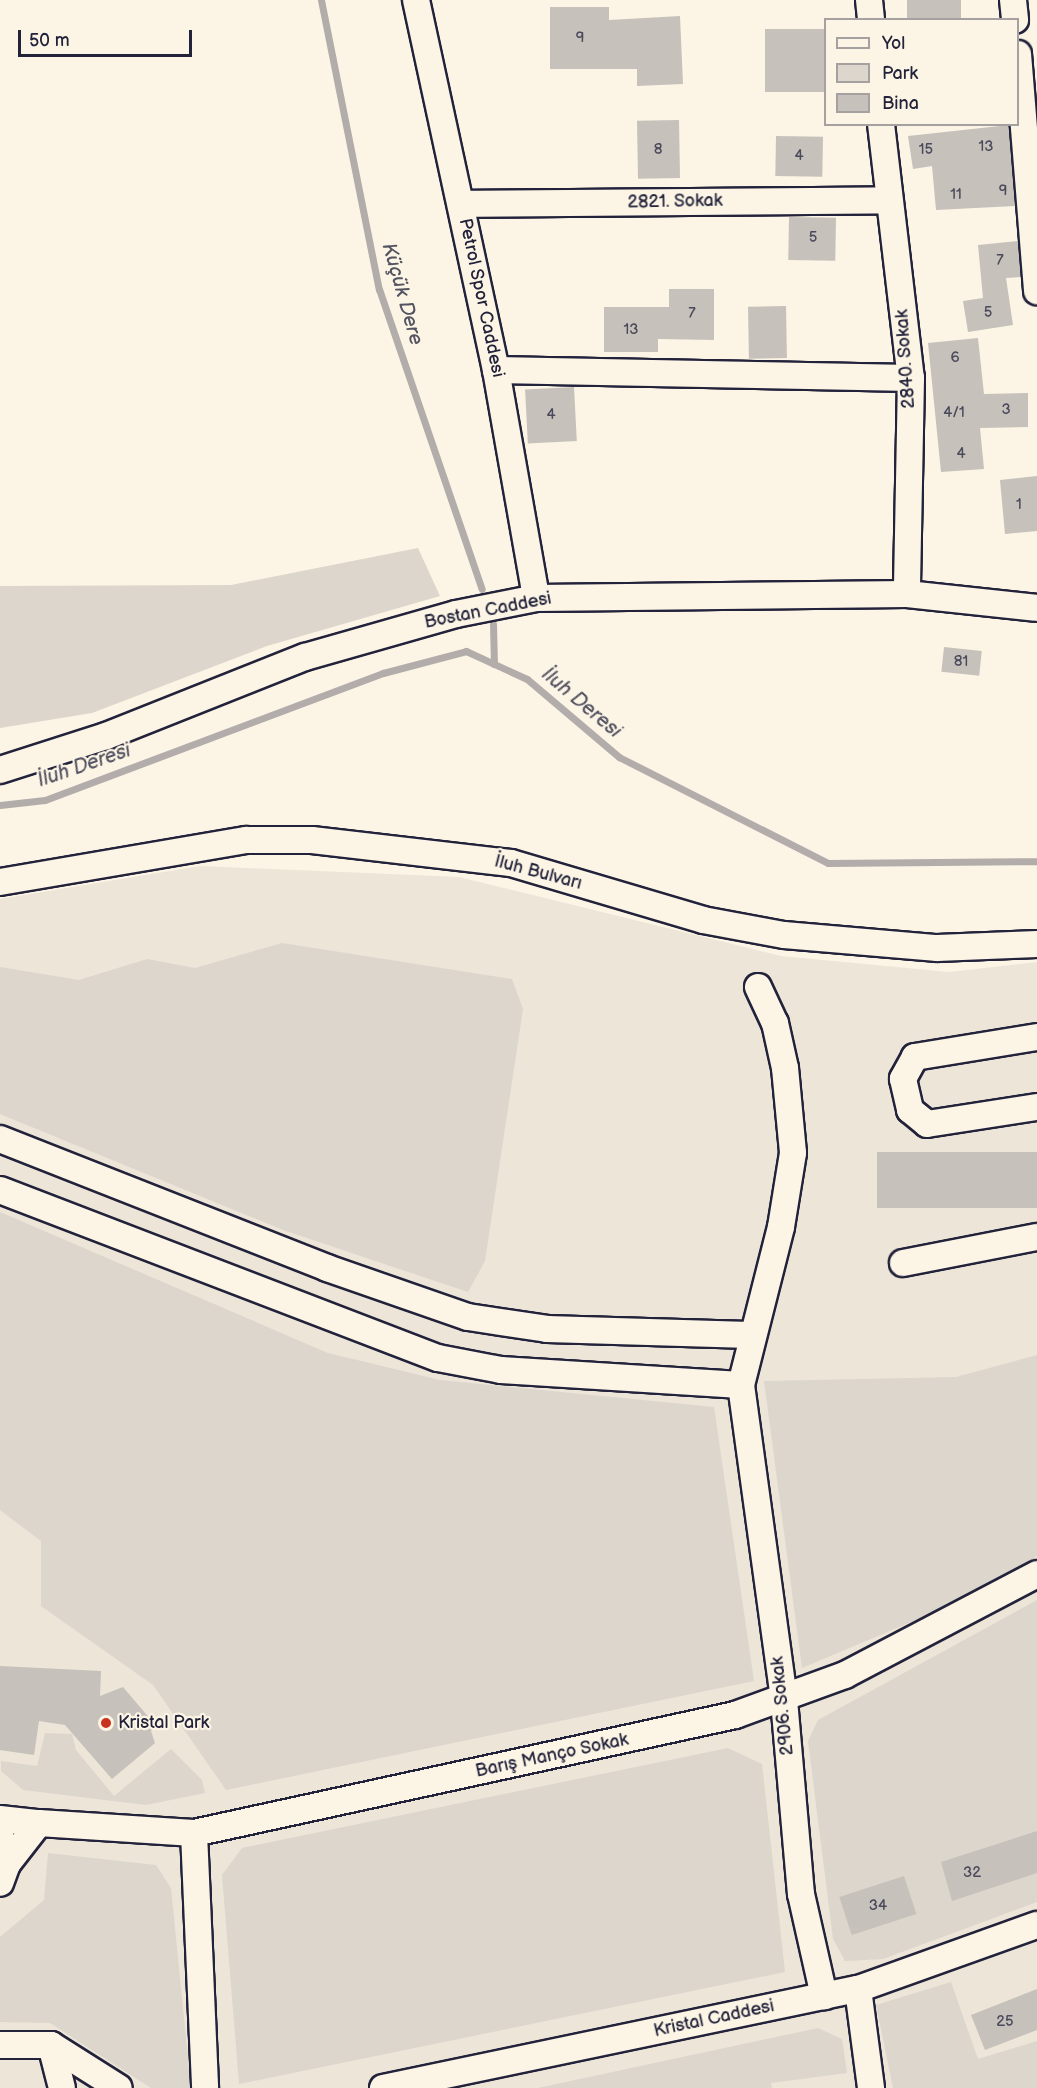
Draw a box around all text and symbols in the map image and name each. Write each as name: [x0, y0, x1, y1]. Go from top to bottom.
scale bar: [21, 18, 195, 56]
legend: [824, 18, 1019, 126]
house number: 9: [576, 29, 584, 47]
text: 50 m: [29, 30, 70, 51]
text: Yol: [882, 33, 905, 54]
text: Park: [882, 63, 918, 84]
text: Bina: [882, 93, 919, 114]
house number: 13: [978, 138, 994, 156]
house number: 8: [654, 141, 662, 159]
house number: 15: [919, 141, 933, 159]
house number: 4: [794, 147, 804, 165]
house number: 9: [999, 182, 1007, 200]
house number: 11: [950, 186, 962, 204]
street label: 2821. Sokak: [627, 190, 723, 214]
street label: Petrol Spor Caddesi: [454, 216, 508, 380]
house number: 5: [809, 229, 817, 247]
water label: Küçük Dere: [376, 240, 428, 348]
house number: 7: [996, 252, 1004, 270]
house number: 5: [984, 304, 992, 322]
house number: 7: [688, 305, 696, 323]
street label: 2840. Sokak: [892, 309, 920, 409]
house number: 13: [623, 321, 639, 339]
house number: 6: [950, 349, 960, 367]
house number: 3: [1001, 401, 1011, 419]
house number: 4/1: [943, 404, 965, 422]
house number: 4: [546, 406, 556, 424]
house number: 4: [956, 445, 966, 463]
house number: 1: [1016, 496, 1022, 514]
street label: Bostan Caddesi: [423, 588, 553, 634]
house number: 81: [954, 653, 968, 671]
water label: İluh Deresi: [536, 663, 626, 743]
water label: İluh Deresi: [34, 739, 134, 793]
street label: İluh Bulvarı: [492, 851, 584, 895]
street label: 2906. Sokak: [767, 1655, 799, 1757]
place label: Kristal Park: [118, 1712, 209, 1734]
marker: Kristal Park: [99, 1716, 113, 1730]
street label: Barış Manço Sokak: [473, 1729, 631, 1783]
house number: 32: [963, 1864, 981, 1882]
house number: 34: [869, 1897, 887, 1915]
street label: Kristal Caddesi: [652, 1996, 776, 2042]
house number: 25: [996, 2013, 1014, 2031]

